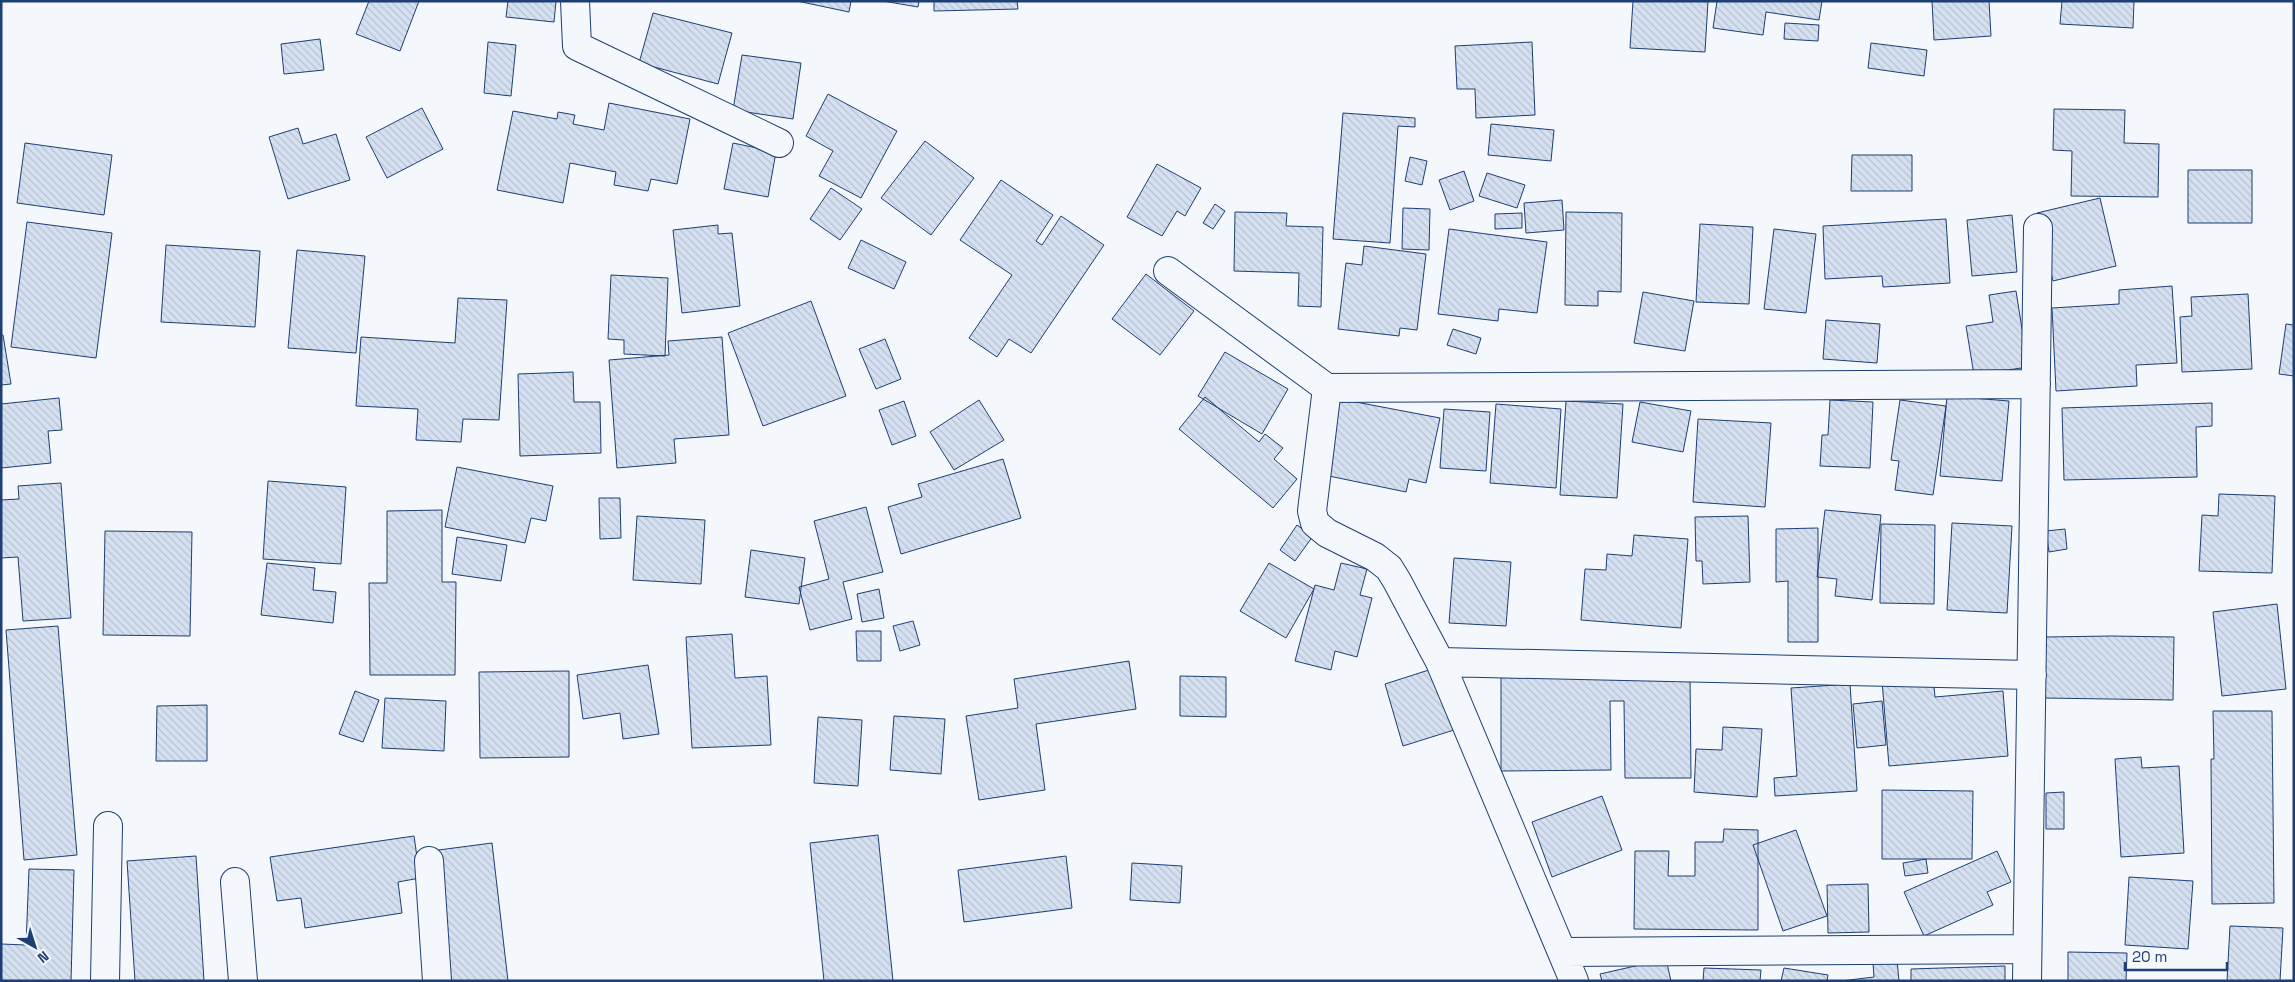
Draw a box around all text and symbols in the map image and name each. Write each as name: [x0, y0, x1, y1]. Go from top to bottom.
north arrow: [10, 922, 60, 972]
scale bar: [2125, 940, 2228, 972]
text: N: [34, 947, 52, 967]
text: 20 m: [2132, 947, 2167, 966]

